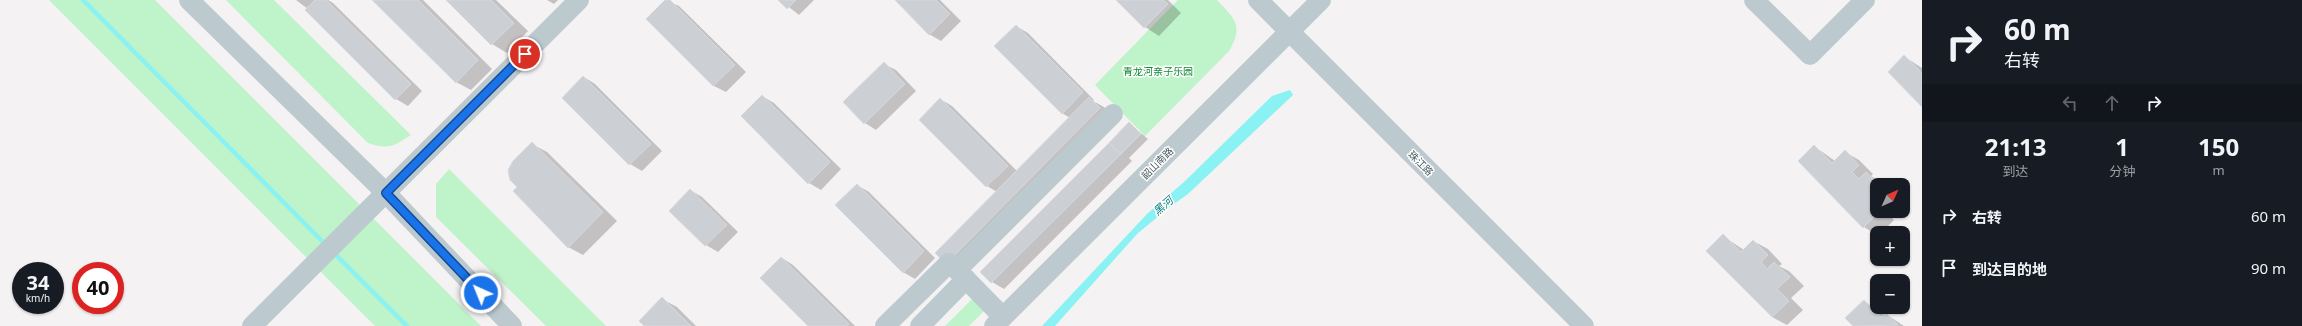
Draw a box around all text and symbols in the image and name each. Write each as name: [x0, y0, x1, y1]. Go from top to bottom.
text: 60 m: [2004, 10, 2071, 48]
icon: right: [1938, 16, 1990, 68]
pin: [508, 37, 542, 71]
icon: arrive: [514, 43, 536, 65]
text: 右转: [2004, 48, 2040, 72]
park label: 青龙河亲子乐园: [1123, 64, 1193, 78]
icon: left: [2059, 92, 2081, 114]
icon: ahead: [2101, 92, 2123, 114]
icon: right: [2143, 92, 2165, 114]
text: 21:13: [1985, 130, 2046, 163]
text: 1: [2115, 130, 2129, 163]
text: 150: [2198, 130, 2239, 163]
street label: 韶山南路: [1138, 144, 1176, 182]
street label: 珠江路: [1405, 147, 1437, 179]
text: m: [2213, 161, 2225, 179]
text: 到达: [2003, 162, 2029, 180]
text: 分钟: [2109, 162, 2135, 180]
north arrow: [1870, 178, 1910, 218]
map controls: [1870, 178, 1910, 314]
water label: 黑河: [1149, 191, 1177, 219]
icon: right: [1938, 205, 1960, 227]
text: 60 m: [2251, 206, 2286, 226]
text: 右转: [1972, 207, 2002, 227]
button: +: [1870, 226, 1910, 266]
icon: arrive: [1938, 257, 1960, 279]
text: 90 m: [2251, 258, 2286, 278]
text: 到达目的地: [1972, 259, 2047, 279]
speed limit sign: 40: [72, 262, 124, 314]
text: 34: [27, 269, 49, 296]
position arrow: [460, 272, 502, 314]
button: −: [1870, 274, 1910, 314]
text: km/h: [26, 291, 50, 305]

